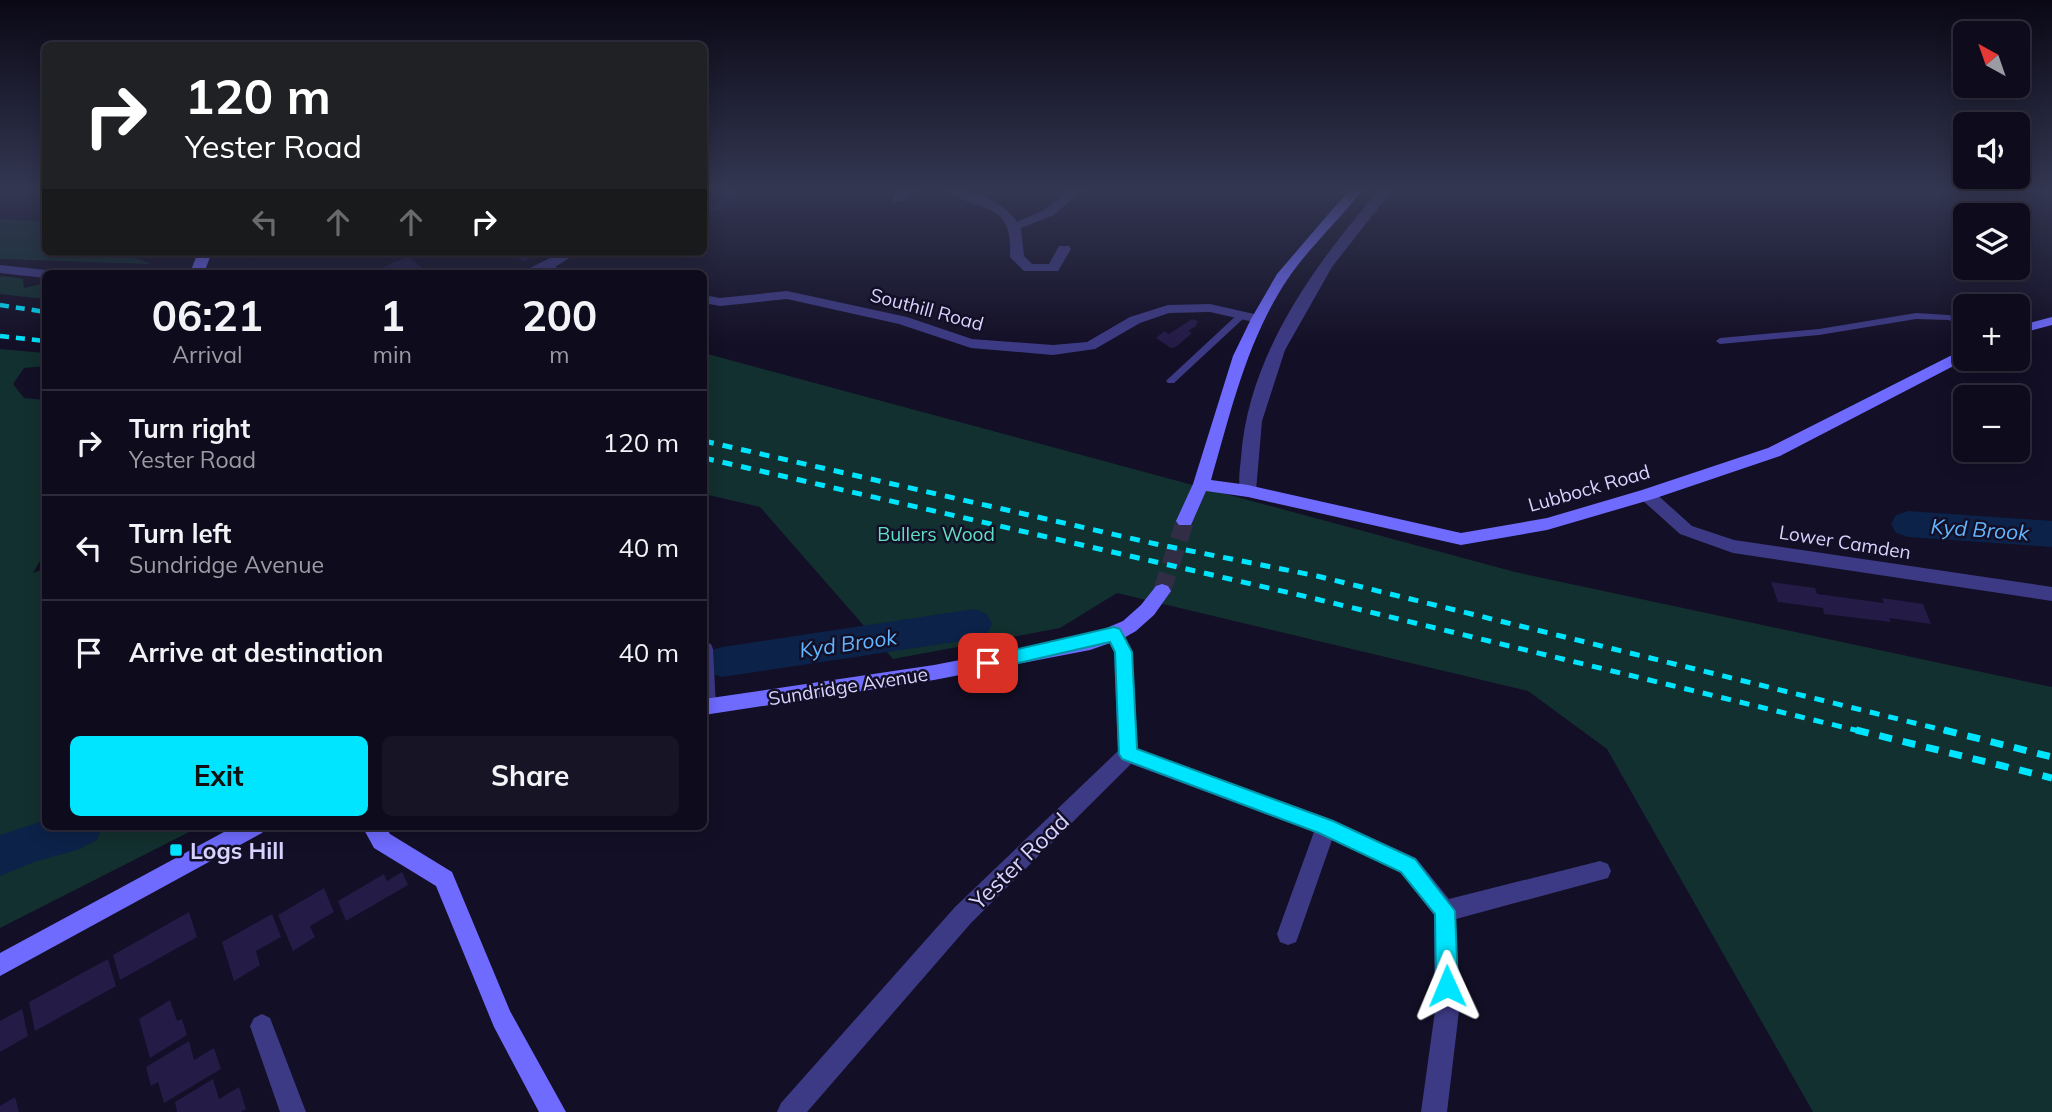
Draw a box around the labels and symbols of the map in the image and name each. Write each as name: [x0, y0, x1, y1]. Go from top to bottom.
north arrow: [1953, 21, 2030, 98]
street label: Southill Road: [868, 282, 986, 336]
street label: Lubbock Road: [1525, 459, 1653, 517]
water label: Kyd Brook: [1930, 513, 2031, 545]
street label: Lower Camden: [1777, 520, 1913, 564]
park label: Bullers Wood: [877, 522, 995, 546]
water label: Kyd Brook: [797, 623, 900, 663]
pin: [958, 633, 1018, 693]
street label: Sundridge Avenue: [767, 662, 929, 710]
street label: Yester Road: [962, 806, 1075, 916]
place label: Logs Hill: [190, 836, 284, 865]
marker: Logs Hill: [168, 842, 184, 858]
position arrow: [1410, 949, 1484, 1023]

